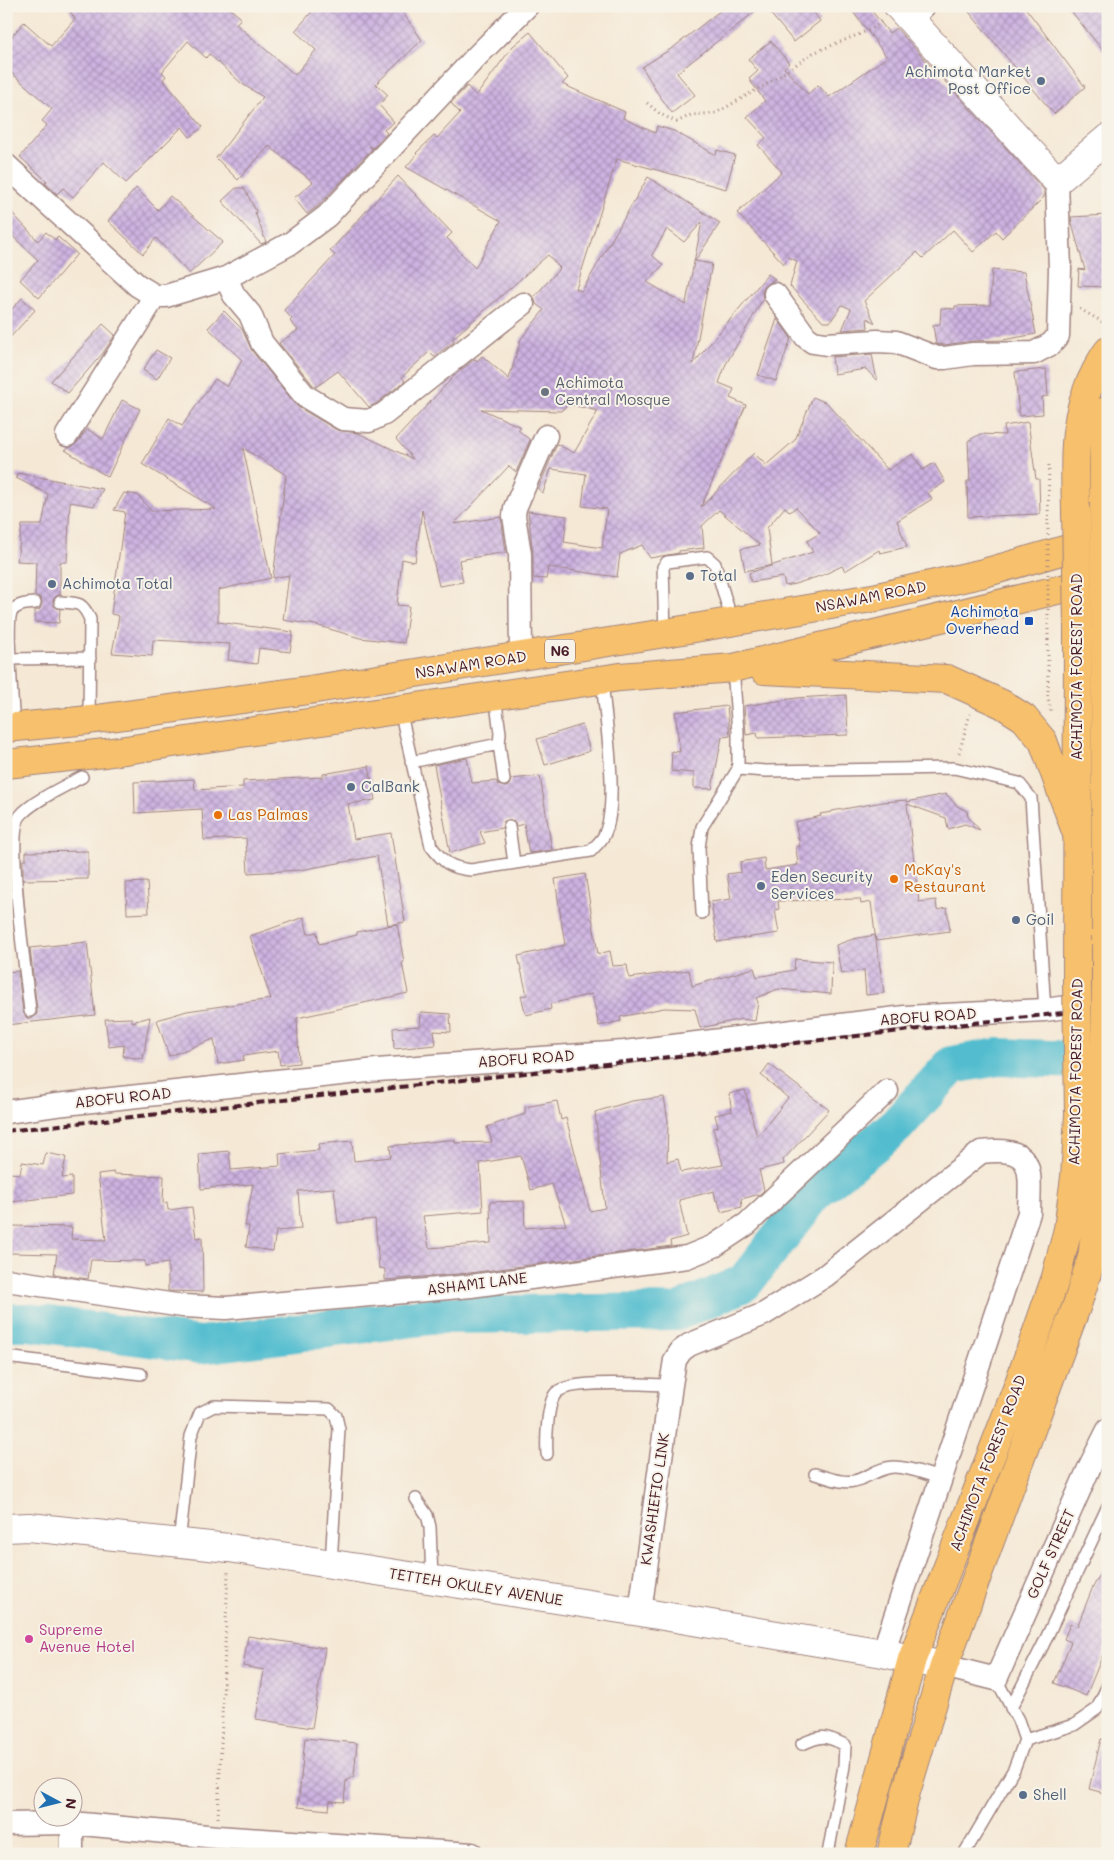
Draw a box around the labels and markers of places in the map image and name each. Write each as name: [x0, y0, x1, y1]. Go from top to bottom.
place label: Achimota Market Post Office: [904, 61, 1031, 98]
marker: Achimota Market Post Office: [1035, 75, 1047, 87]
place label: Achimota Central Mosque: [555, 372, 671, 409]
marker: Achimota Central Mosque: [539, 386, 551, 398]
place label: Total: [700, 565, 737, 585]
marker: Total: [684, 570, 696, 582]
place label: Achimota Total: [62, 573, 173, 593]
marker: Achimota Total: [46, 578, 58, 590]
place label: Achimota Overhead: [946, 601, 1019, 638]
marker: Achimota Overhead: [1023, 615, 1035, 627]
place label: CalBank: [361, 776, 420, 796]
marker: CalBank: [345, 781, 357, 793]
place label: Las Palmas: [228, 804, 308, 824]
marker: Las Palmas: [212, 809, 224, 821]
place label: McKay's Restaurant: [904, 859, 986, 896]
place label: Eden Security Services: [771, 866, 873, 903]
marker: McKay's Restaurant: [888, 873, 900, 885]
marker: Eden Security Services: [755, 880, 767, 892]
place label: Goil: [1026, 909, 1054, 929]
marker: Goil: [1010, 914, 1022, 926]
place label: Supreme Avenue Hotel: [39, 1619, 135, 1656]
marker: Supreme Avenue Hotel: [23, 1633, 35, 1645]
place label: Shell: [1033, 1784, 1067, 1804]
marker: Shell: [1017, 1789, 1029, 1801]

